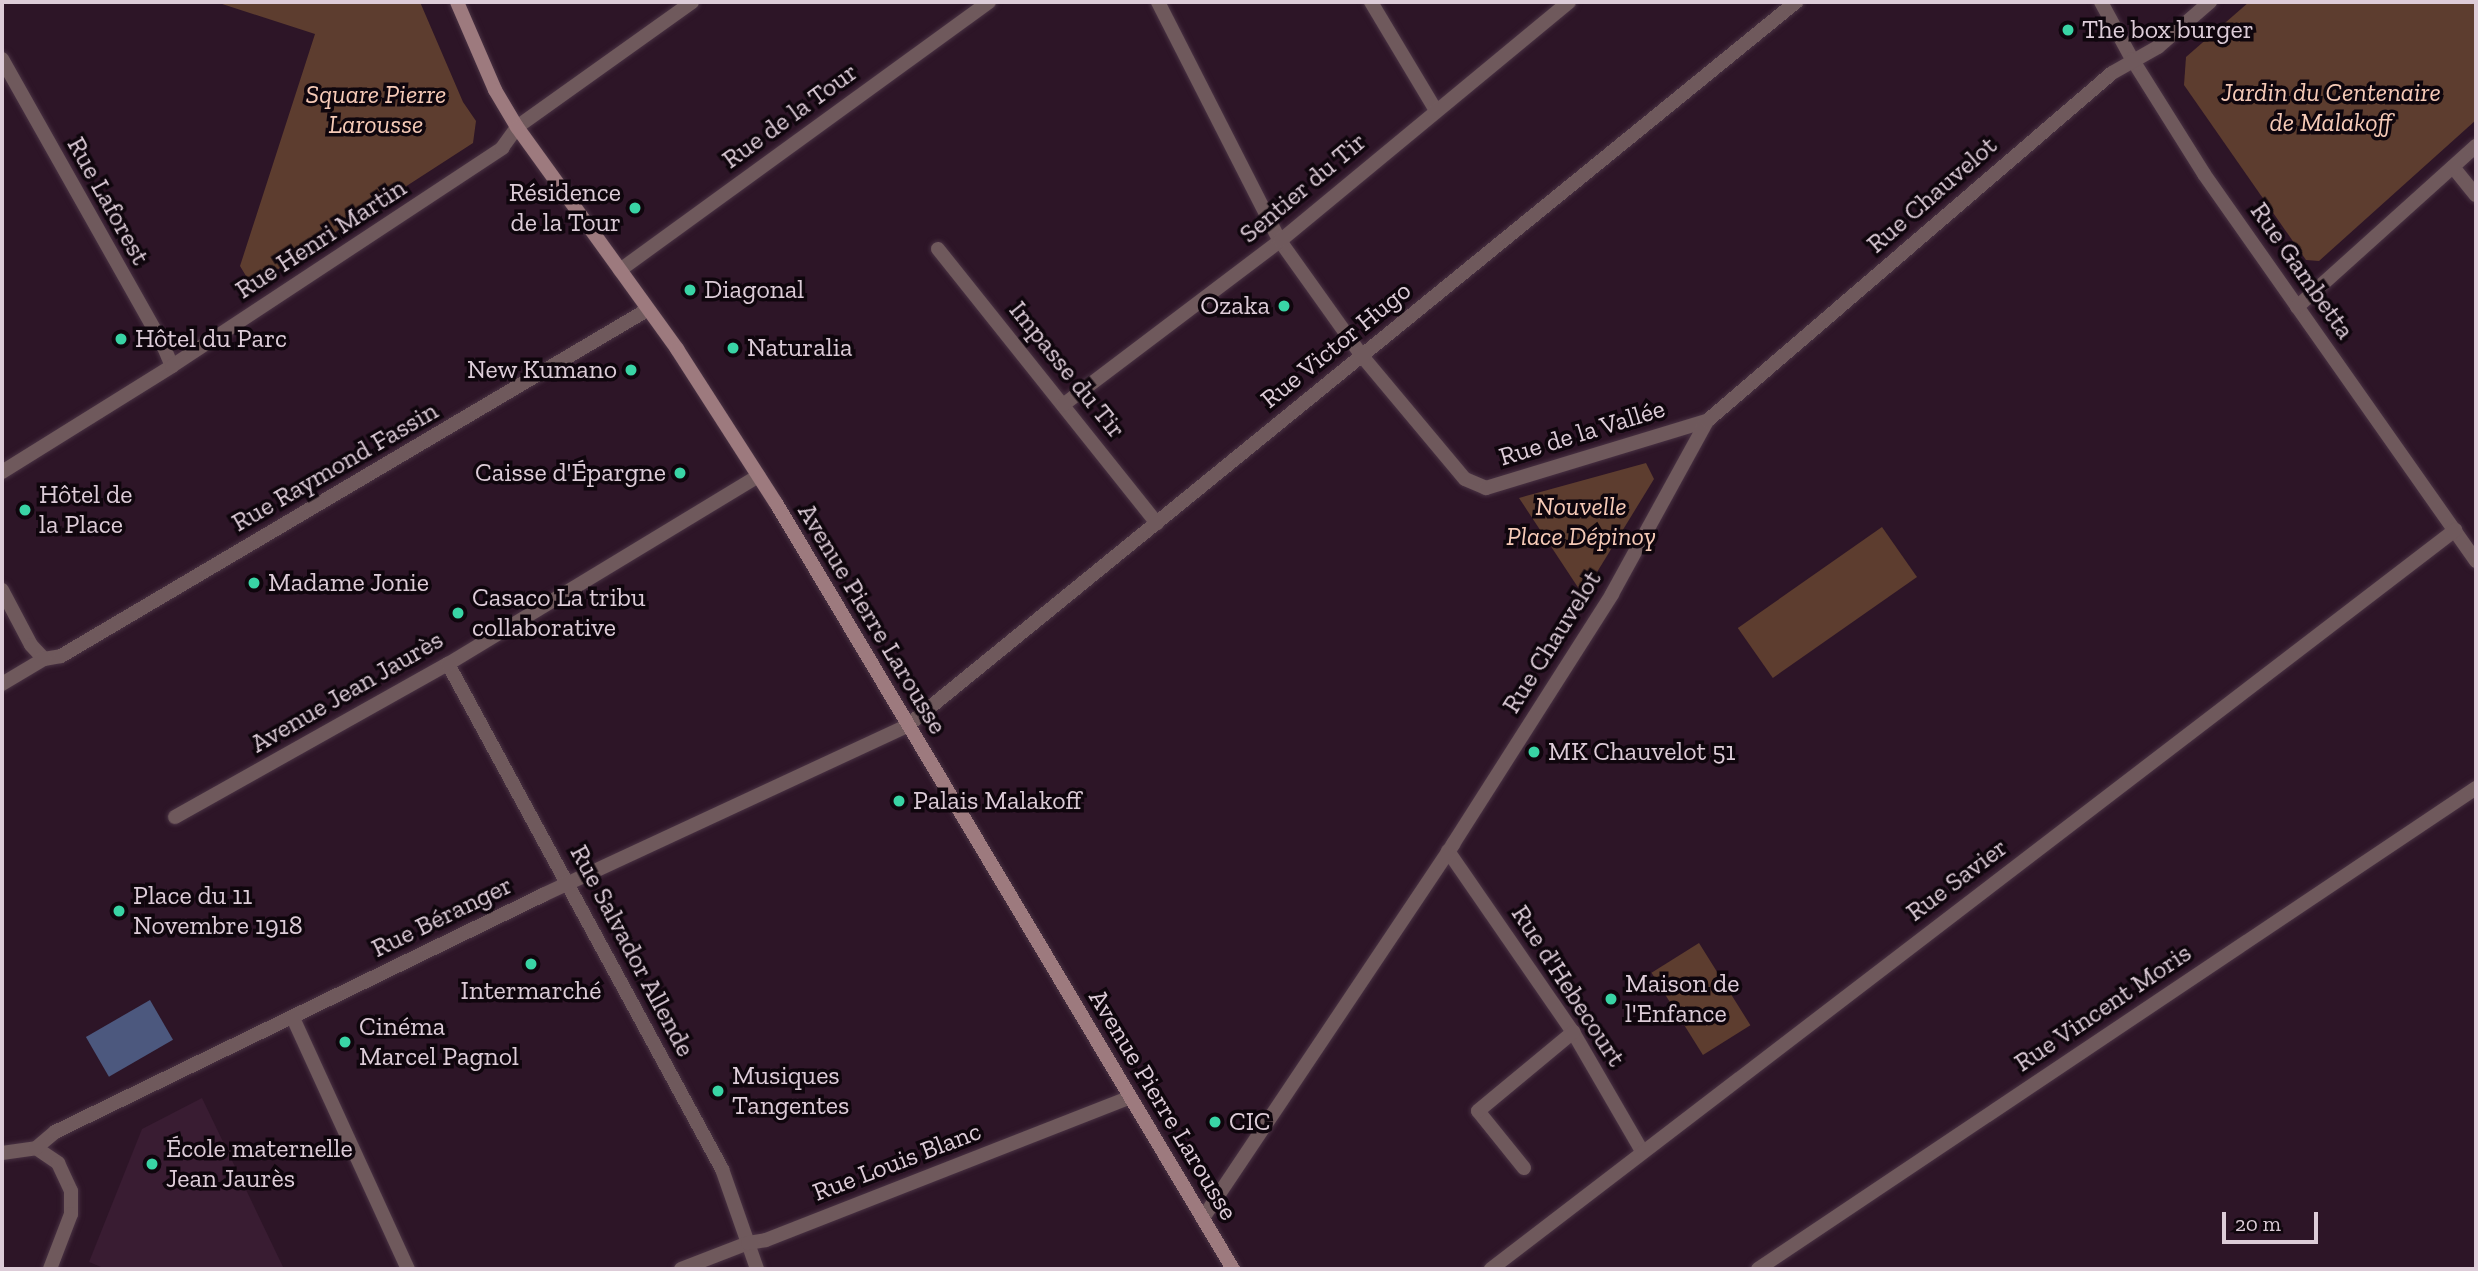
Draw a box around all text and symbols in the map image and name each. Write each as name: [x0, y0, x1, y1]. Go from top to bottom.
place label: The box burger: [2082, 14, 2254, 46]
marker: The box burger: [2060, 22, 2076, 38]
street label: Rue de la Tour: [716, 56, 864, 176]
park label: Jardin du Centenaire de Malakoff: [2221, 77, 2441, 138]
park label: Square Pierre Larousse: [306, 79, 446, 140]
street label: Sentier du Tir: [1233, 126, 1373, 250]
street label: Rue Chauvelot: [1861, 130, 2003, 260]
street label: Rue Laforest: [60, 132, 156, 270]
street label: Rue Henri Martin: [230, 172, 412, 306]
place label: Résidence de la Tour: [509, 177, 621, 238]
street label: Rue Gambetta: [2243, 197, 2361, 345]
marker: Résidence de la Tour: [627, 200, 643, 216]
place label: Diagonal: [704, 274, 804, 306]
street label: Rue Victor Hugo: [1254, 275, 1418, 415]
marker: Diagonal: [682, 282, 698, 298]
place label: Ozaka: [1200, 290, 1270, 322]
street label: Impasse du Tir: [1002, 295, 1132, 445]
marker: Ozaka: [1276, 298, 1292, 314]
place label: Hôtel du Parc: [135, 323, 287, 355]
marker: Hôtel du Parc: [113, 331, 129, 347]
place label: Naturalia: [747, 332, 853, 364]
marker: Naturalia: [725, 340, 741, 356]
place label: New Kumano: [466, 354, 617, 386]
marker: New Kumano: [623, 362, 639, 378]
street label: Rue de la Vallée: [1495, 393, 1669, 473]
street label: Rue Raymond Fassin: [226, 395, 444, 539]
place label: Caisse d'Épargne: [475, 457, 666, 489]
marker: Caisse d'Épargne: [672, 465, 688, 481]
place label: Hôtel de la Place: [39, 479, 133, 540]
park label: Nouvelle Place Dépinoy: [1506, 491, 1656, 552]
street label: Avenue Pierre Larousse: [791, 498, 953, 740]
marker: Hôtel de la Place: [17, 502, 33, 518]
street label: Rue Chauvelot: [1496, 565, 1608, 719]
place label: Madame Jonie: [268, 567, 430, 599]
marker: Madame Jonie: [246, 575, 262, 591]
place label: Casaco La tribu collaborative: [472, 582, 645, 644]
marker: Casaco La tribu collaborative: [450, 605, 466, 621]
street label: Avenue Jean Jaurès: [245, 624, 449, 760]
place label: MK Chauvelot 51: [1548, 736, 1736, 768]
marker: MK Chauvelot 51: [1526, 744, 1542, 760]
place label: Palais Malakoff: [913, 785, 1081, 817]
marker: Palais Malakoff: [891, 793, 907, 809]
street label: Rue Savier: [1900, 832, 2014, 928]
street label: Rue Salvador Allende: [563, 839, 701, 1063]
street label: Rue Béranger: [367, 870, 517, 964]
place label: Place du 11 Novembre 1918: [133, 880, 303, 942]
street label: Rue d'Hebecourt: [1504, 900, 1632, 1072]
marker: Place du 11 Novembre 1918: [111, 903, 127, 919]
street label: Rue Vincent Moris: [2008, 937, 2198, 1079]
marker: Intermarché: [523, 956, 539, 972]
place label: Maison de l'Enfance: [1625, 968, 1740, 1030]
place label: Intermarché: [461, 975, 601, 1007]
street label: Avenue Pierre Larousse: [1082, 984, 1244, 1226]
marker: Maison de l'Enfance: [1603, 991, 1619, 1007]
place label: Cinéma Marcel Pagnol: [359, 1011, 519, 1072]
marker: Cinéma Marcel Pagnol: [337, 1034, 353, 1050]
place label: Musiques Tangentes: [732, 1060, 849, 1122]
marker: Musiques Tangentes: [710, 1083, 726, 1099]
place label: CIC: [1229, 1106, 1271, 1138]
marker: CIC: [1207, 1114, 1223, 1130]
street label: Rue Louis Blanc: [809, 1116, 985, 1208]
place label: École maternelle Jean Jaurès: [166, 1133, 353, 1194]
marker: École maternelle Jean Jaurès: [144, 1156, 160, 1172]
scale bar: [2226, 1198, 2322, 1242]
text: 20 m: [2235, 1211, 2281, 1236]

